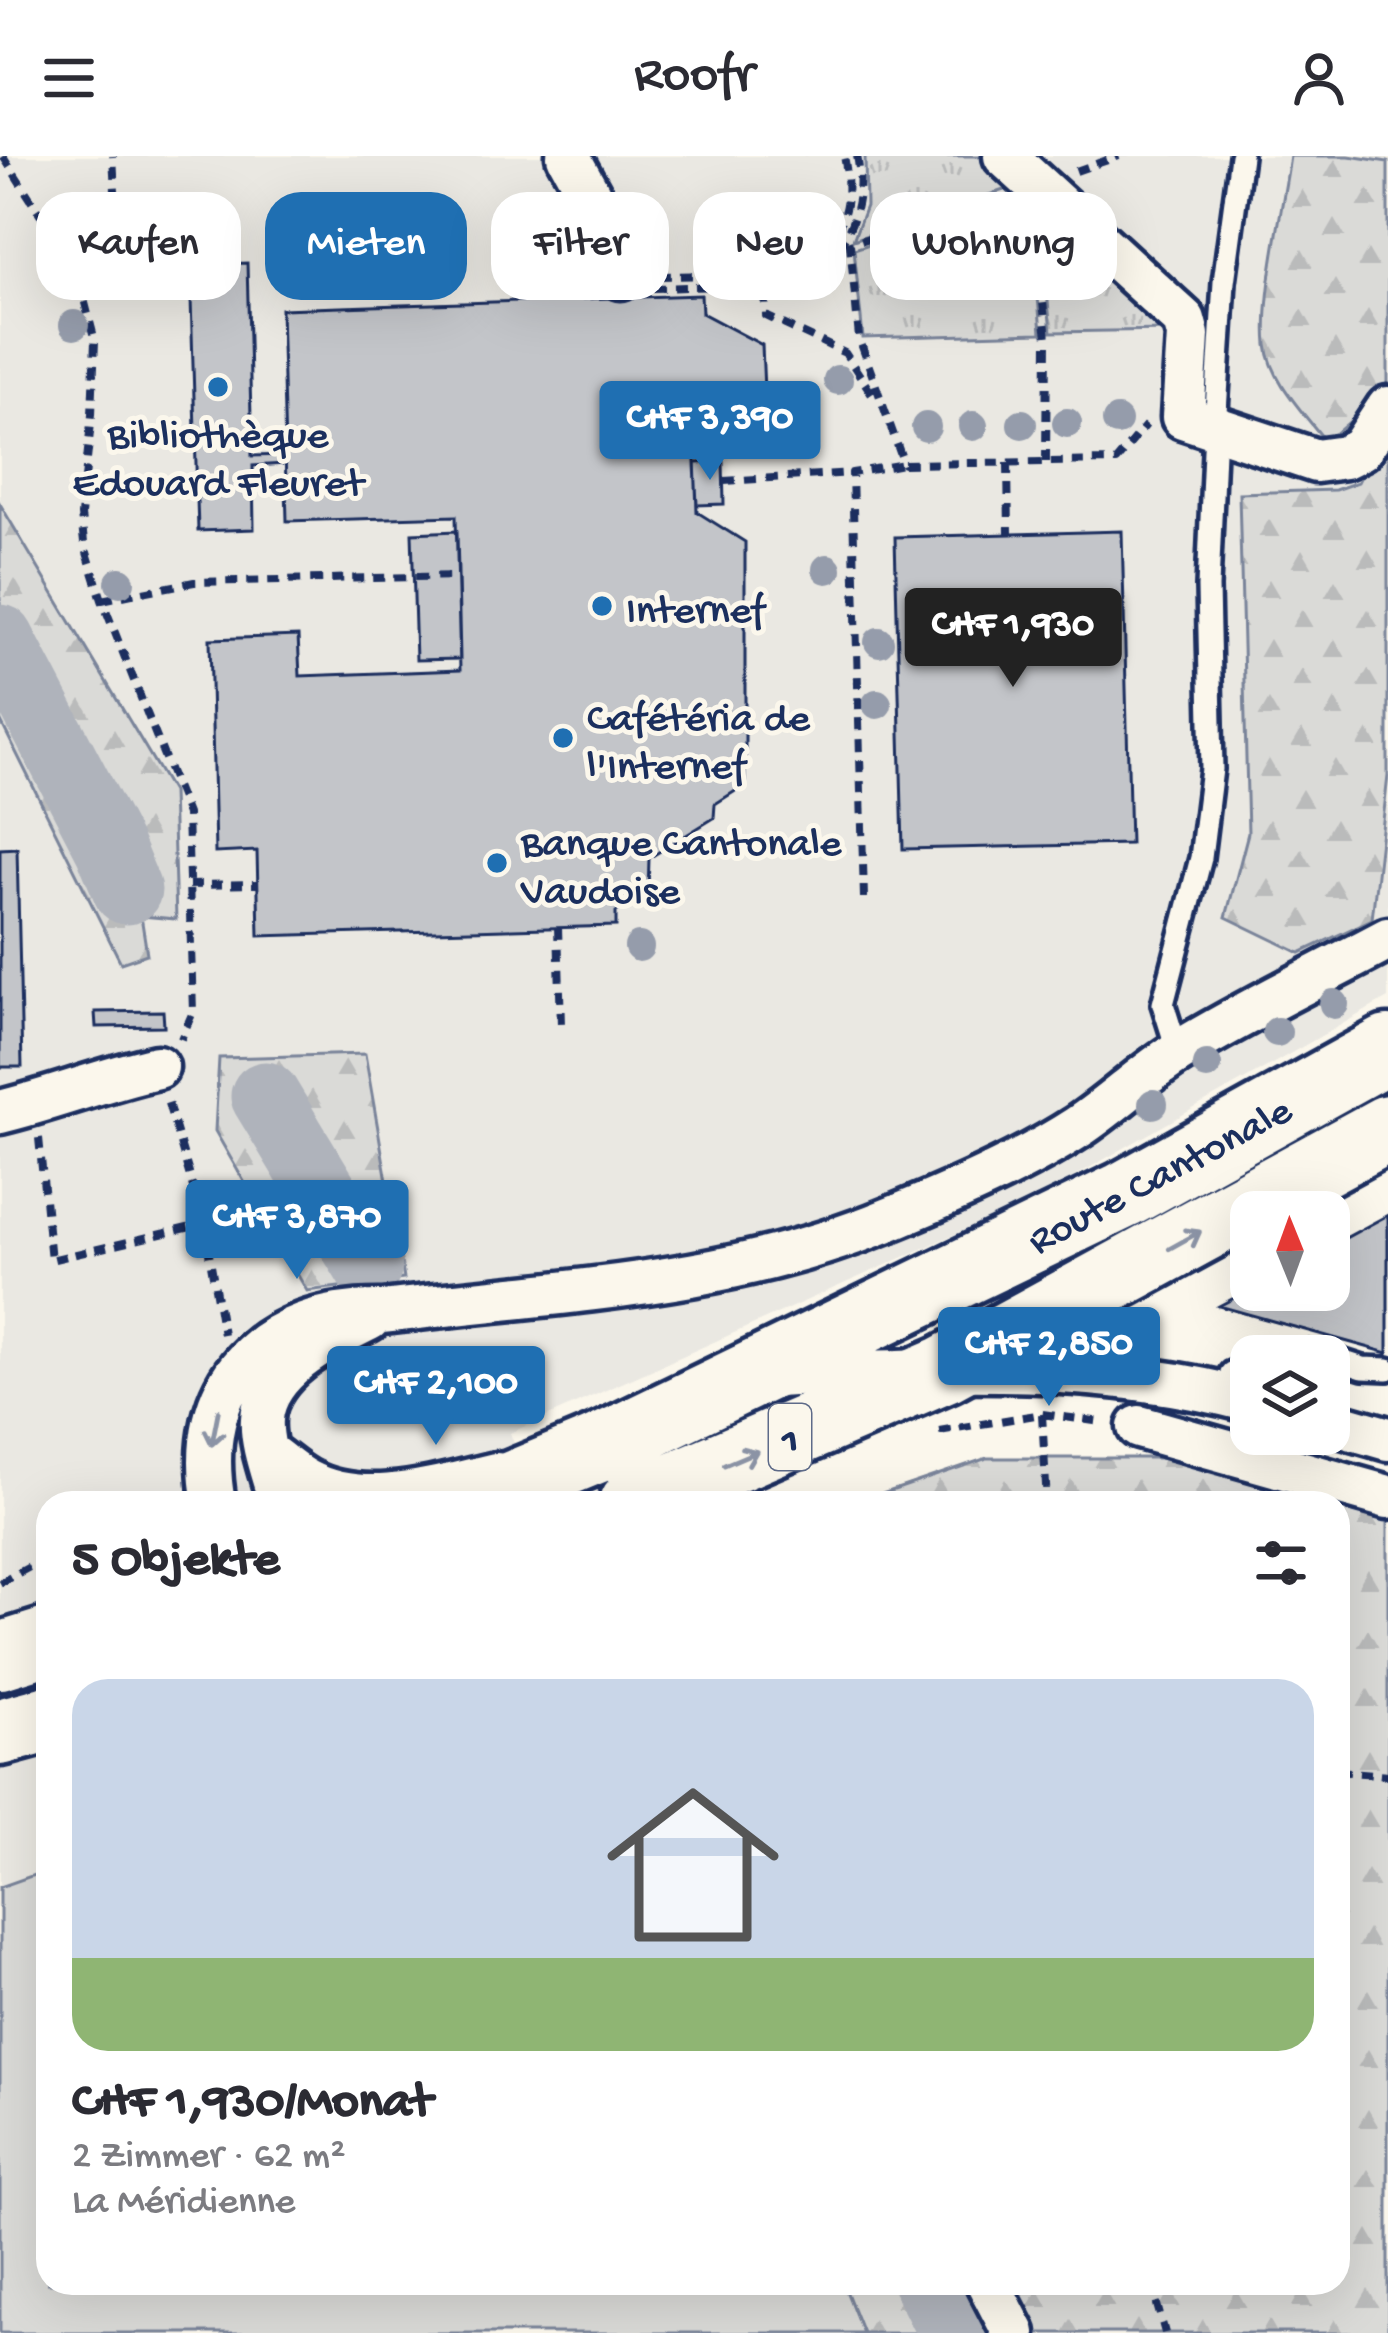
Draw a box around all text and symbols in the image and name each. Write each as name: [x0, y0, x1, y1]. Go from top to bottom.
icon: menu: [36, 45, 102, 111]
icon: person: [1286, 45, 1352, 111]
text: Roofr: [634, 46, 754, 110]
chip: Kaufen: [36, 192, 241, 300]
chip: Mieten: [265, 192, 467, 300]
chip: Filter: [491, 192, 669, 300]
chip: Neu: [693, 192, 846, 300]
chip: Wohnung: [870, 192, 1117, 300]
marker: Bibliothèque Edouard Fleuret: [205, 374, 231, 400]
pin: CHF 3,390: [573, 381, 847, 483]
text: CHF 3,390: [626, 397, 794, 443]
place label: Bibliothèque Edouard Fleuret: [73, 414, 367, 511]
pin: CHF 1,930: [876, 588, 1150, 690]
place label: Internef: [626, 589, 767, 638]
marker: Internef: [589, 593, 615, 619]
text: CHF 1,930: [932, 604, 1094, 650]
place label: Cafétéria de l'Internef: [587, 697, 811, 794]
marker: Cafétéria de l'Internef: [550, 725, 576, 751]
place label: Banque Cantonale Vaudoise: [520, 822, 843, 919]
marker: Banque Cantonale Vaudoise: [484, 850, 510, 876]
street label: Route Cantonale: [1021, 1088, 1303, 1269]
pin: CHF 3,870: [160, 1180, 434, 1282]
north arrow: [1230, 1191, 1350, 1311]
map controls: [1230, 1191, 1350, 1455]
text: CHF 3,870: [213, 1196, 381, 1242]
one-way arrow: [1167, 1228, 1202, 1251]
pin: CHF 2,850: [912, 1307, 1186, 1409]
text: CHF 2,850: [965, 1323, 1133, 1369]
button: layers: [1230, 1335, 1350, 1455]
pin: CHF 2,100: [299, 1346, 573, 1448]
text: CHF 2,100: [354, 1362, 518, 1408]
road number: 1: [769, 1404, 811, 1470]
one-way arrow: [202, 1407, 225, 1446]
one-way arrow: [722, 1446, 759, 1467]
icon: filters: [1248, 1530, 1314, 1596]
text: 5 Objekte: [72, 1533, 280, 1593]
icon: home: [585, 1757, 801, 1973]
text: CHF 1,930/Monat: [72, 2075, 432, 2135]
text: 2 Zimmer · 62 m²: [72, 2135, 345, 2181]
text: La Méridienne: [72, 2181, 295, 2227]

